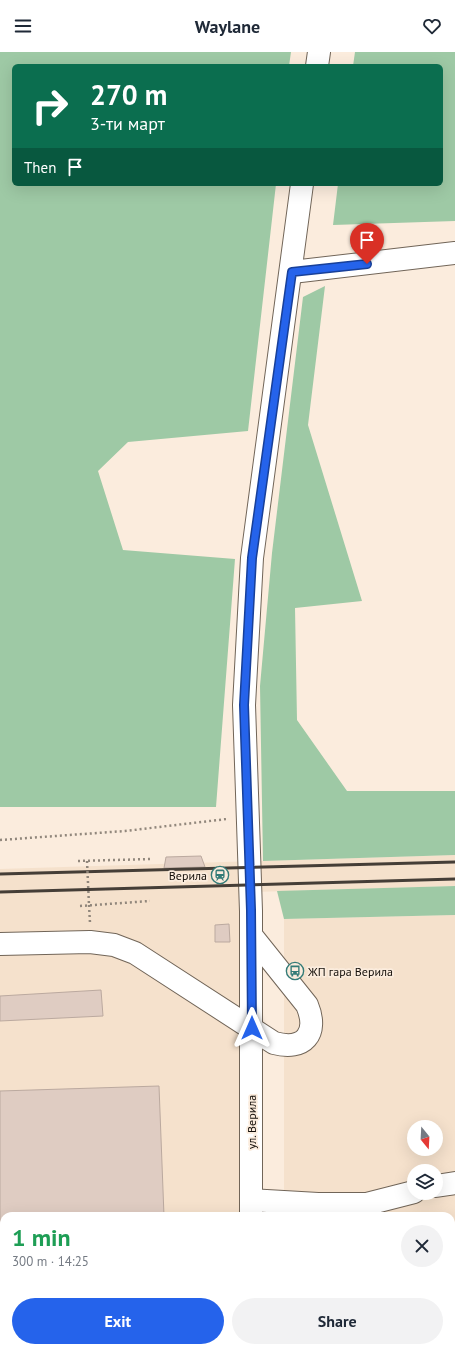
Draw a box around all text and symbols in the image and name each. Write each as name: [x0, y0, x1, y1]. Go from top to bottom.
icon: menu: [12, 15, 34, 37]
text: Waylane: [195, 15, 260, 38]
icon: heart: [421, 15, 443, 37]
text: 270 m: [90, 76, 167, 113]
icon: right: [24, 80, 76, 132]
text: 3-ти март: [90, 112, 165, 135]
icon: arrive: [64, 156, 86, 178]
text: Then: [24, 158, 56, 177]
pin: [350, 223, 384, 264]
icon: arrive: [356, 229, 378, 251]
station icon: Верила: [210, 865, 230, 885]
place label: Верила: [169, 868, 207, 883]
bus stop icon: ЖП гара Верила: [285, 961, 305, 981]
place label: ЖП гара Верила: [307, 964, 393, 979]
position arrow: [231, 1007, 273, 1049]
street label: ул. Верила: [244, 1095, 259, 1149]
north arrow: [407, 1120, 443, 1156]
map controls: [407, 1120, 443, 1200]
button: layers: [407, 1164, 443, 1200]
text: 1 min: [12, 1222, 71, 1253]
button: close: [401, 1225, 443, 1267]
text: 300 m · 14:25: [12, 1253, 89, 1270]
button: Exit: [12, 1298, 224, 1344]
button: Share: [232, 1298, 443, 1344]

